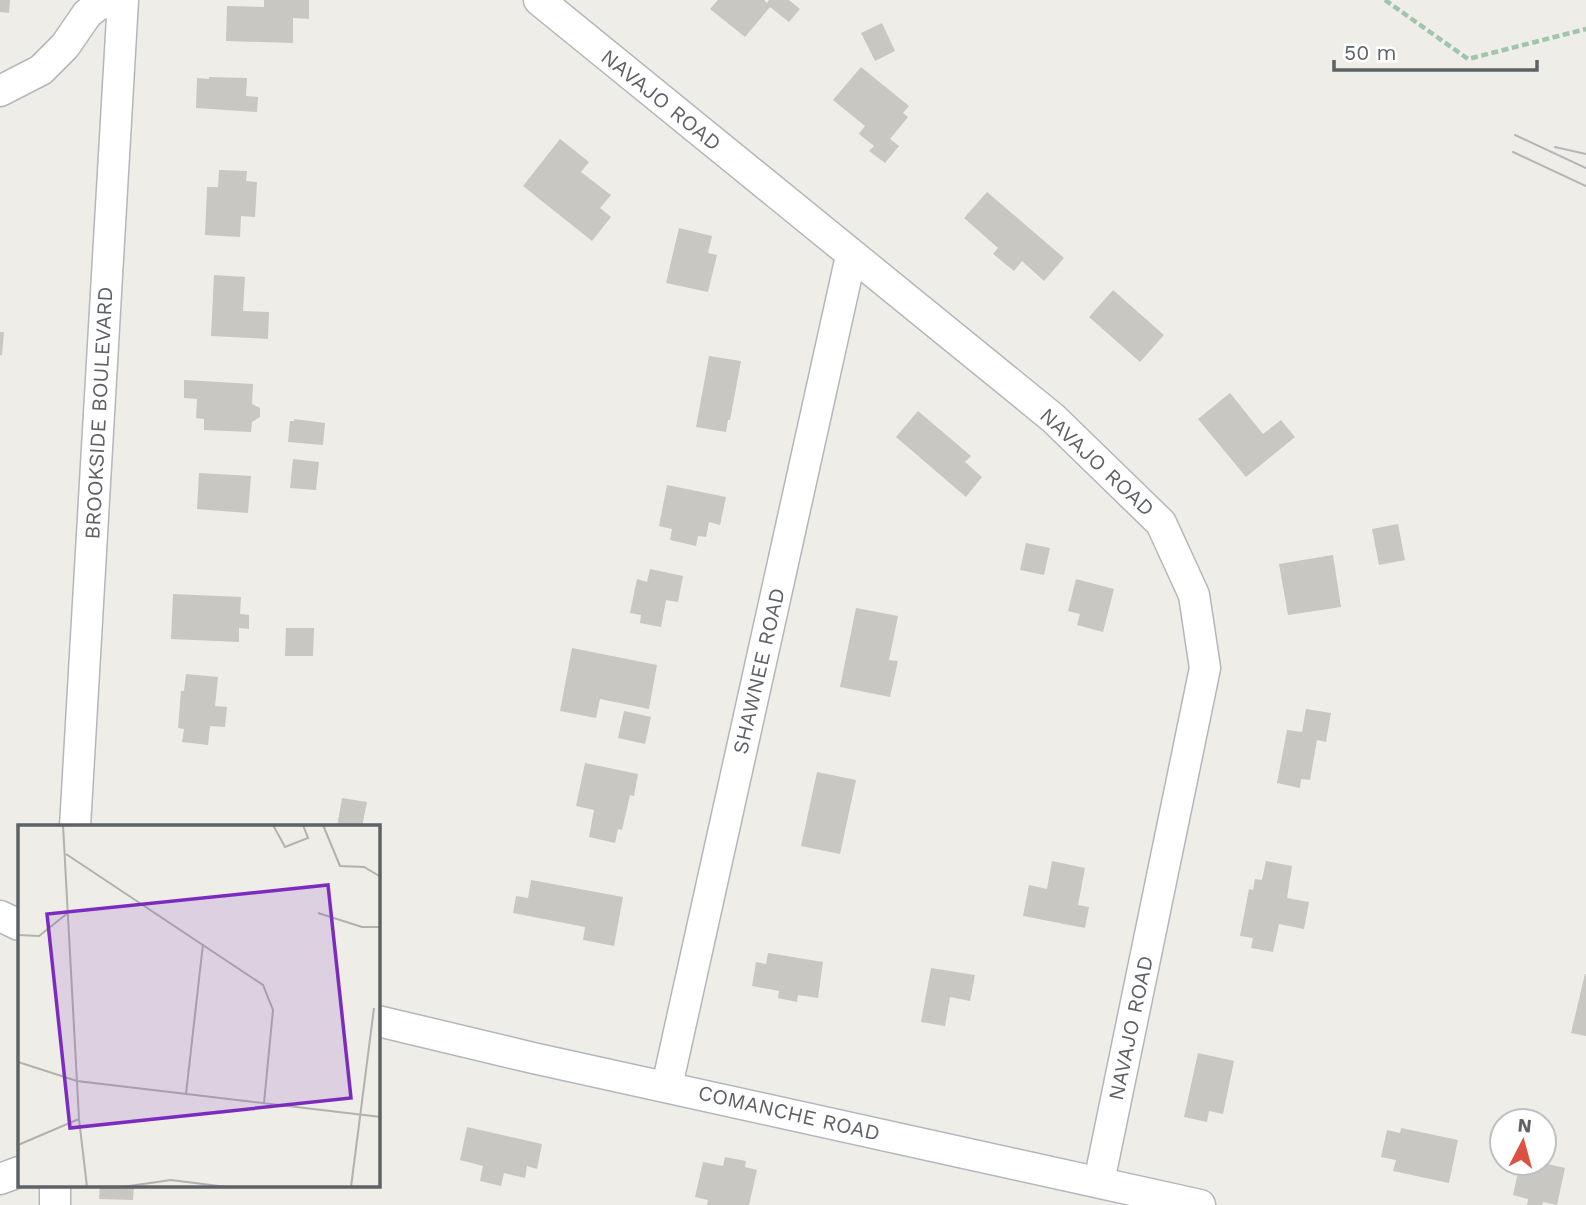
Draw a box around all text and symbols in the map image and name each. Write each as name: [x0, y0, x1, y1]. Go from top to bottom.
scale bar: [1334, 28, 1537, 72]
text: 50 m: [1344, 40, 1396, 65]
street label: NAVAJO ROAD: [596, 44, 726, 156]
street label: BROOKSIDE BOULEVARD: [79, 286, 118, 540]
street label: NAVAJO ROAD: [1035, 402, 1160, 521]
street label: SHAWNEE ROAD: [727, 585, 790, 756]
inset map: [18, 825, 380, 1188]
street label: NAVAJO ROAD: [1103, 953, 1158, 1102]
street label: COMANCHE ROAD: [696, 1079, 882, 1146]
north arrow: [1488, 1107, 1558, 1177]
text: N: [1517, 1113, 1533, 1138]

